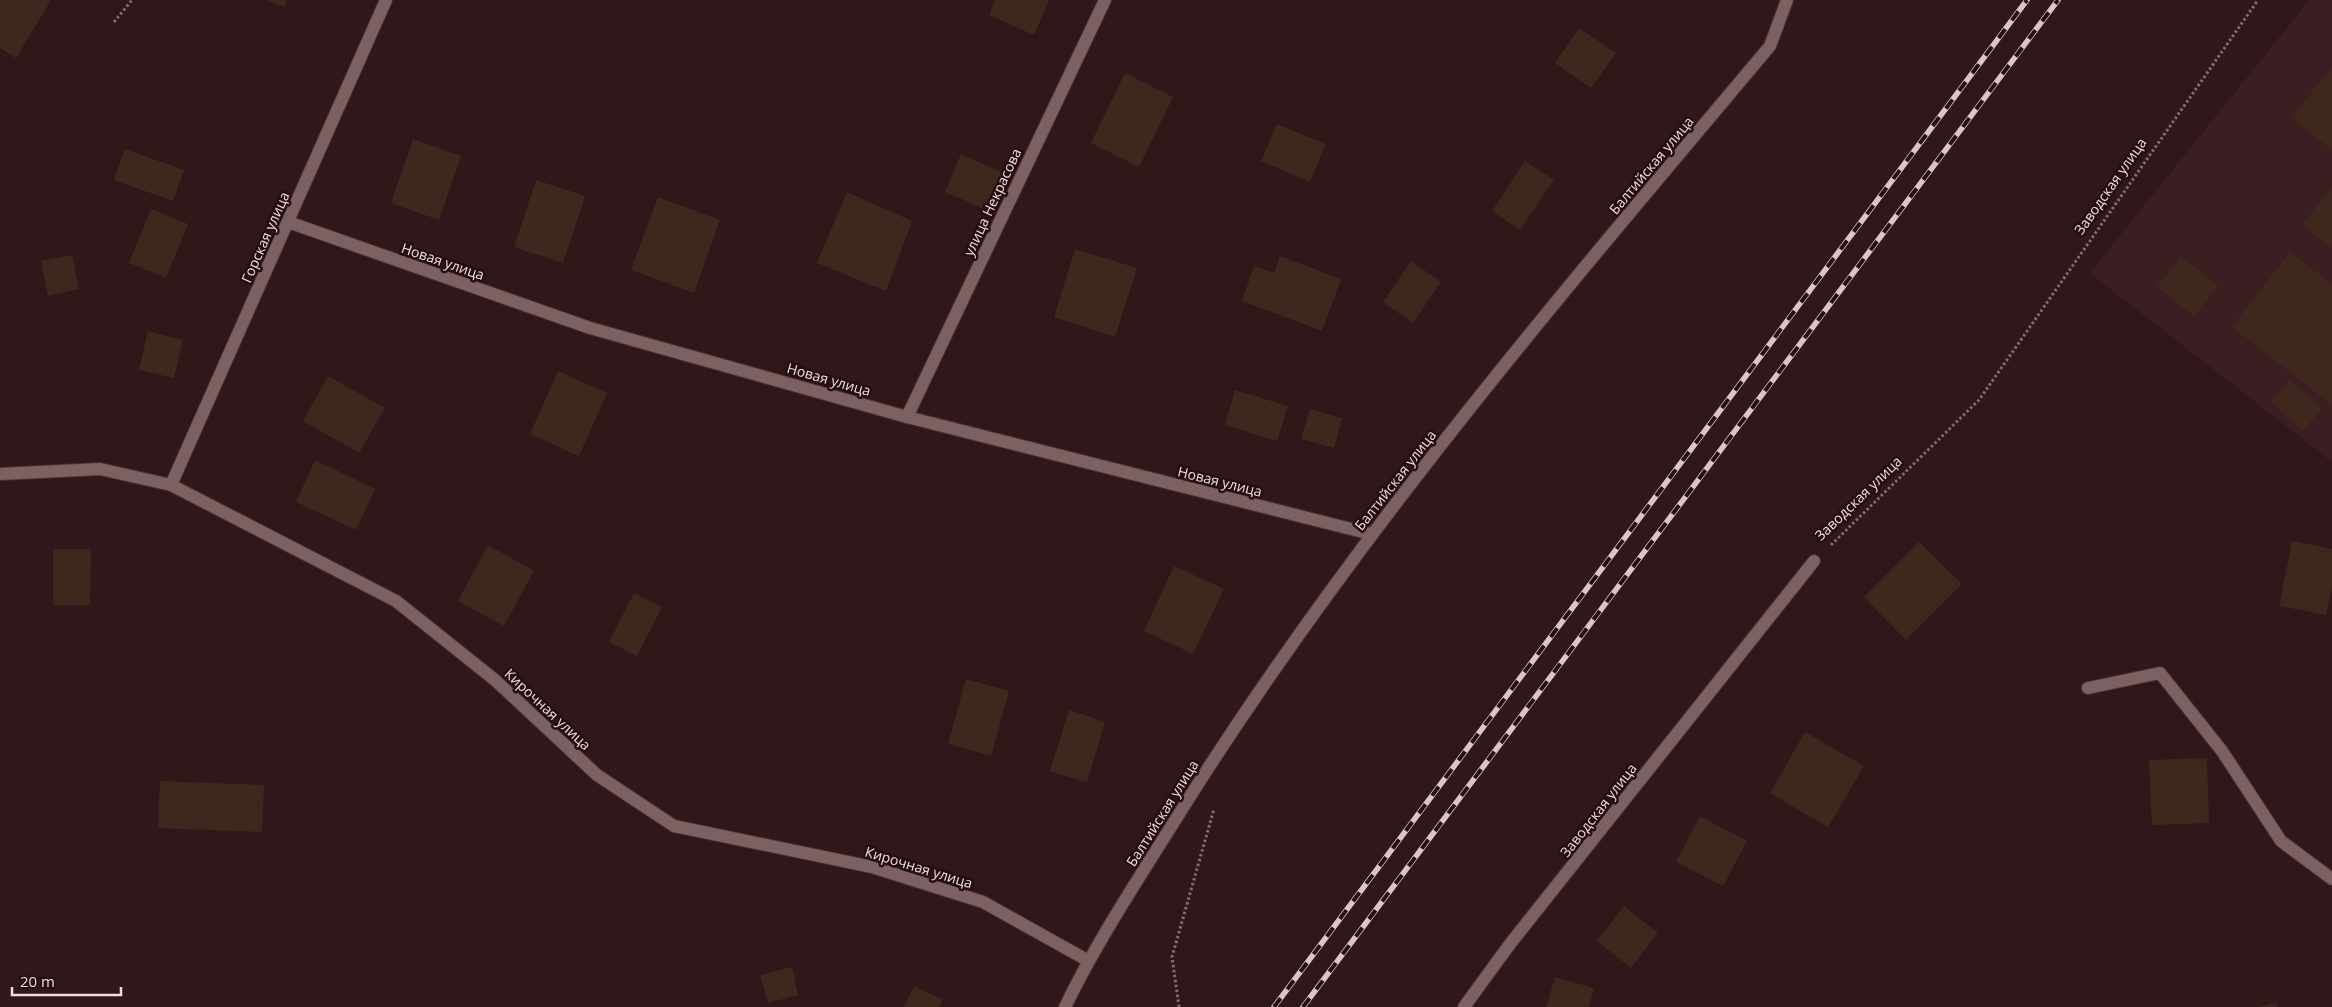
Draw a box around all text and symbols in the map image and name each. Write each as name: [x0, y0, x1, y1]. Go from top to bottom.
street label: Балтийская улица: [1604, 112, 1698, 218]
street label: Заводская улица: [2070, 134, 2150, 238]
street label: улица Некрасова: [959, 145, 1025, 259]
street label: Горская улица: [236, 188, 294, 286]
street label: Новая улица: [399, 238, 487, 284]
street label: Новая улица: [785, 358, 873, 400]
street label: Балтийская улица: [1350, 426, 1440, 534]
street label: Заводская улица: [1810, 452, 1906, 544]
street label: Новая улица: [1176, 461, 1264, 501]
street label: Кирочная улица: [501, 664, 595, 754]
street label: Балтийская улица: [1122, 756, 1202, 870]
street label: Заводская улица: [1555, 759, 1641, 861]
street label: Кирочная улица: [863, 842, 975, 892]
scale bar: [12, 964, 121, 996]
text: 20 m: [20, 971, 55, 991]

